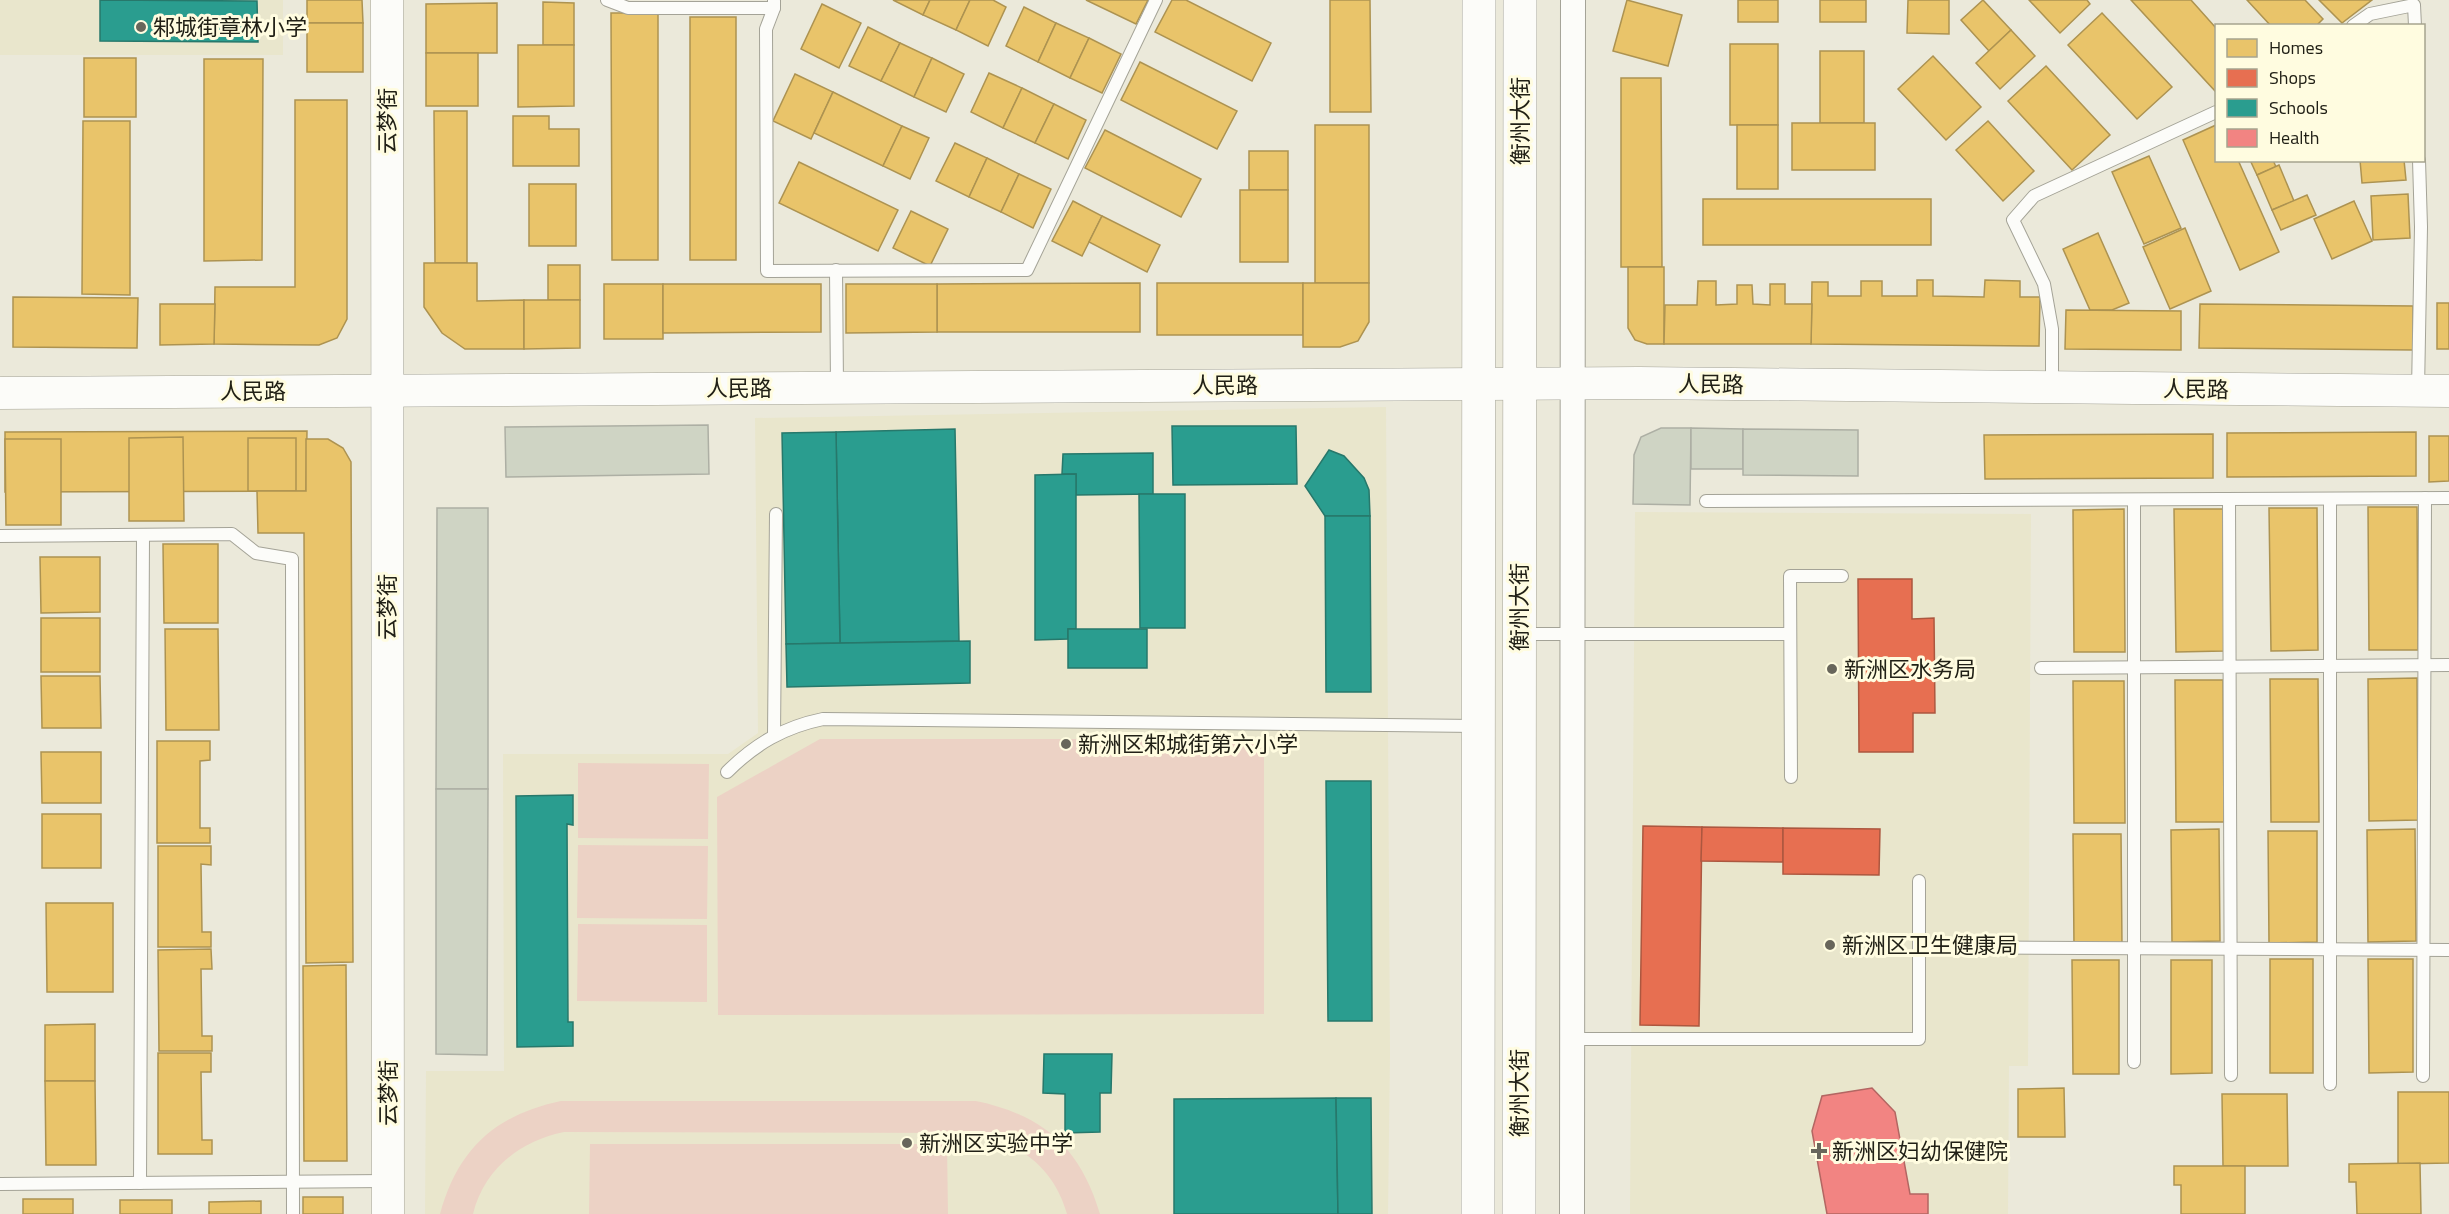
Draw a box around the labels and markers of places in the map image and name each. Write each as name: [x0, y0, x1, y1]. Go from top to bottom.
place label: 邾城街章林小学: [153, 10, 307, 44]
marker: 邾城街章林小学: [134, 20, 148, 34]
place label: 新洲区水务局: [1844, 652, 1976, 686]
marker: 新洲区水务局: [1825, 662, 1839, 676]
place label: 新洲区邾城街第六小学: [1078, 727, 1298, 761]
marker: 新洲区邾城街第六小学: [1059, 737, 1073, 751]
place label: 新洲区卫生健康局: [1842, 928, 2018, 962]
marker: 新洲区卫生健康局: [1823, 938, 1837, 952]
place label: 新洲区实验中学: [919, 1126, 1073, 1160]
place label: 新洲区妇幼保健院: [1832, 1134, 2008, 1168]
marker: 新洲区实验中学: [900, 1136, 914, 1150]
marker: 新洲区妇幼保健院: [1810, 1142, 1828, 1160]

